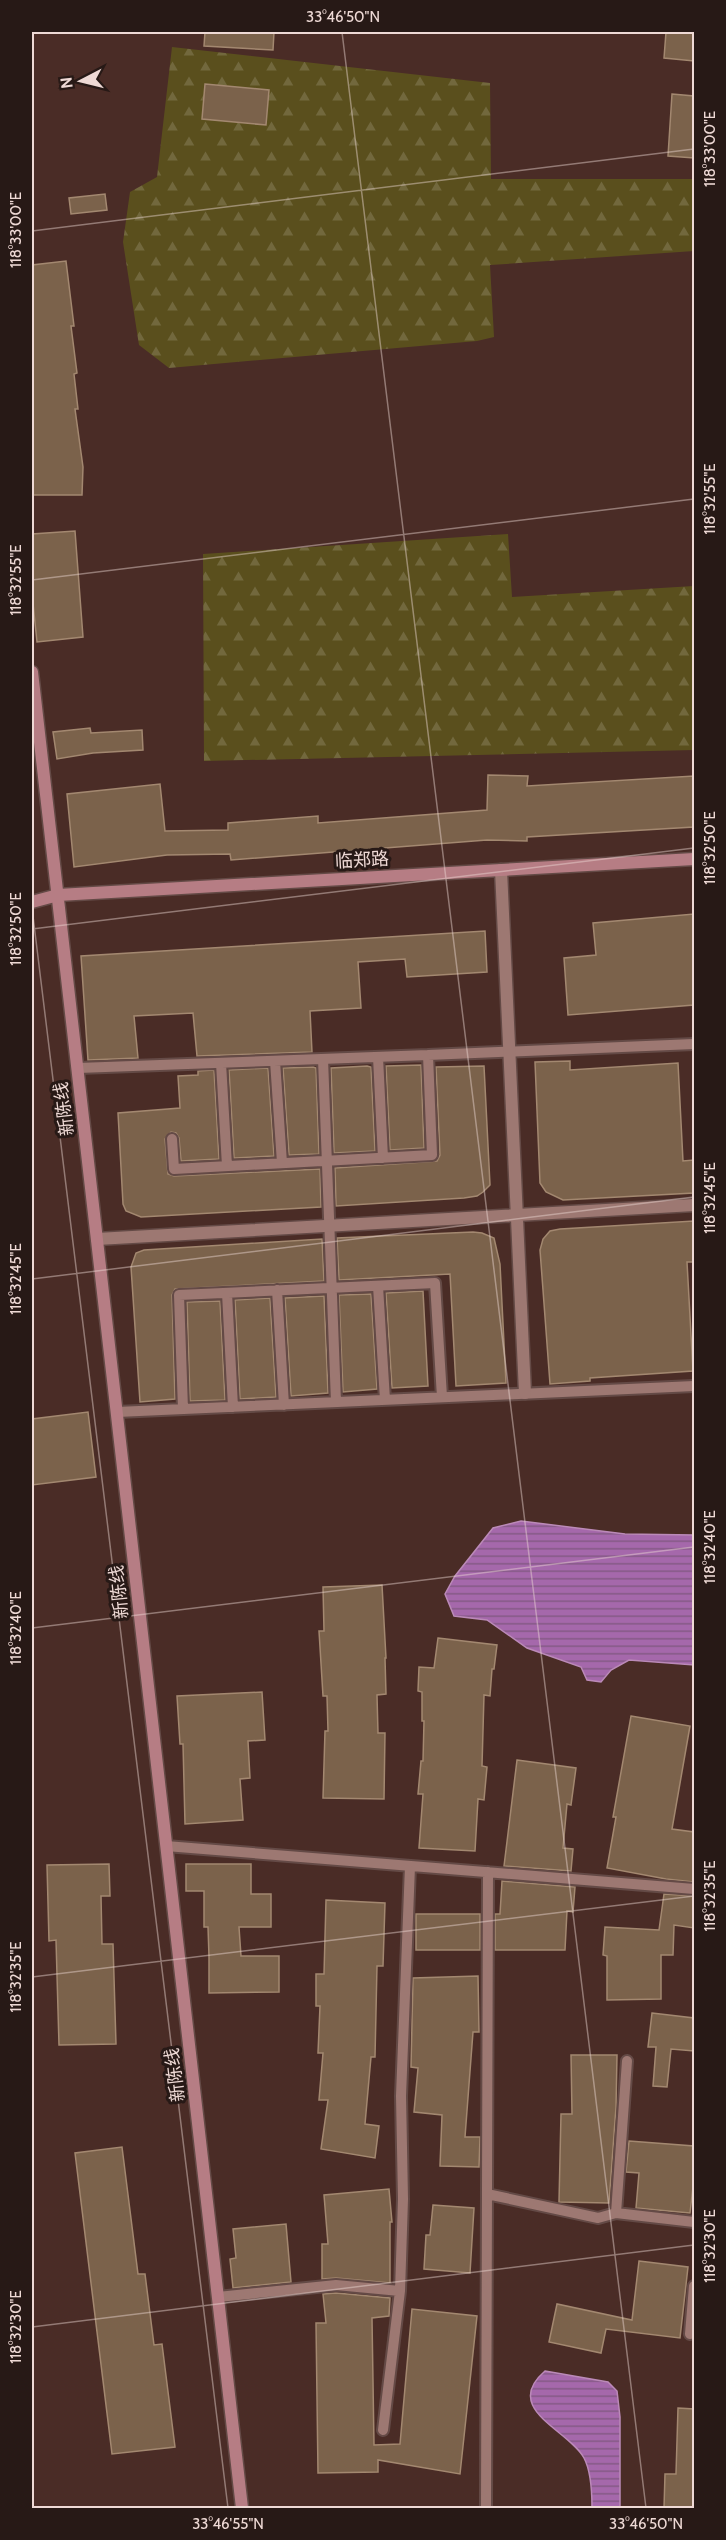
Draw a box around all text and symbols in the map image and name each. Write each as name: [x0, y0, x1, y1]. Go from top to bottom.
text: 33°46'50"N: [306, 8, 380, 26]
north arrow: [51, 51, 111, 111]
text: N: [56, 76, 77, 90]
text: 118°33'00"E: [701, 111, 719, 187]
text: 118°33'00"E: [7, 192, 25, 268]
text: 118°32'55"E: [701, 463, 719, 535]
text: 118°32'55"E: [7, 544, 25, 616]
text: 118°32'50"E: [701, 811, 719, 885]
street label: 临郑路: [334, 848, 390, 872]
text: 118°32'50"E: [7, 892, 25, 966]
street label: 新陈线: [50, 1081, 78, 1137]
text: 118°32'45"E: [701, 1162, 719, 1234]
text: 118°32'45"E: [7, 1243, 25, 1315]
text: 118°32'40"E: [701, 1510, 719, 1584]
street label: 新陈线: [105, 1564, 133, 1620]
text: 118°32'40"E: [7, 1591, 25, 1665]
text: 118°32'35"E: [701, 1860, 719, 1932]
text: 118°32'35"E: [7, 1941, 25, 2013]
street label: 新陈线: [161, 2047, 189, 2103]
text: 118°32'30"E: [701, 2209, 719, 2283]
text: 118°32'30"E: [7, 2290, 25, 2364]
text: 33°46'55"N: [192, 2515, 264, 2533]
text: 33°46'50"N: [609, 2515, 683, 2533]

